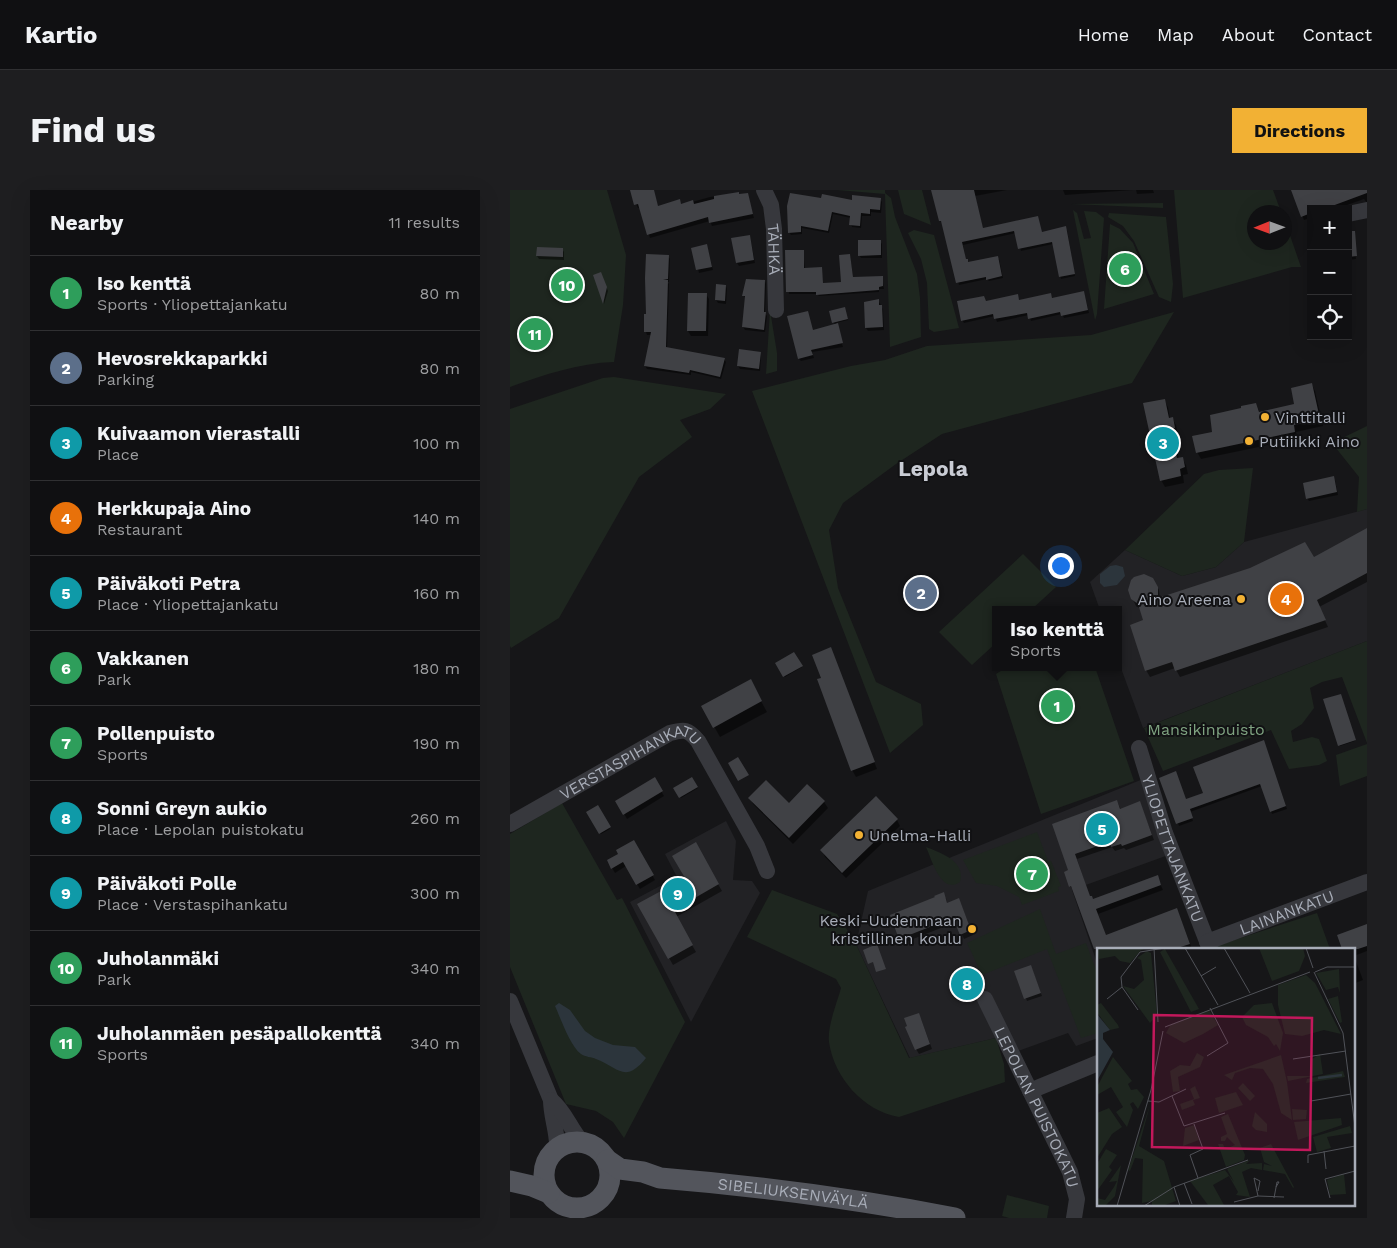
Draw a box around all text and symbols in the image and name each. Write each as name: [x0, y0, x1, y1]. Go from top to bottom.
text: Kartio: [25, 21, 97, 49]
text: Home: [1078, 24, 1129, 45]
text: Map: [1157, 24, 1194, 45]
text: About: [1222, 24, 1274, 45]
text: Contact: [1302, 24, 1372, 45]
button: Directions: [1232, 108, 1367, 153]
text: Find us: [30, 109, 156, 151]
north arrow: [1247, 205, 1292, 250]
map controls: [1307, 205, 1352, 340]
button: +: [1307, 205, 1352, 250]
text: Nearby: [50, 210, 123, 235]
text: 11 results: [389, 213, 460, 232]
street label: TÄHKÄ: [764, 222, 785, 276]
pin: 6: [1109, 250, 1141, 288]
button: −: [1307, 250, 1352, 295]
pin: 10: [551, 266, 583, 304]
text: Iso kenttä: [97, 272, 191, 295]
text: 1: [63, 284, 69, 303]
text: 80 m: [419, 284, 460, 303]
text: Sports · Yliopettajankatu: [97, 295, 288, 314]
button: locate: [1307, 295, 1352, 340]
pin: 11: [519, 315, 551, 353]
text: Hevosrekkaparkki: [97, 347, 268, 370]
text: 2: [61, 359, 71, 378]
text: 80 m: [419, 359, 460, 378]
text: Parking: [97, 370, 154, 389]
place label: Vinttitalli: [1275, 408, 1346, 427]
marker: Vinttitalli: [1259, 411, 1271, 423]
text: Kuivaamon vierastalli: [97, 422, 300, 445]
pin: 3: [1147, 424, 1179, 462]
place label: Putiiikki Aino: [1259, 432, 1360, 451]
text: 3: [61, 434, 71, 453]
text: 100 m: [413, 434, 460, 453]
marker: Putiiikki Aino: [1243, 435, 1255, 447]
text: Place: [97, 445, 139, 464]
district label: Lepola: [898, 456, 969, 481]
text: Herkkupaja Aino: [97, 497, 251, 520]
text: 4: [61, 509, 71, 528]
text: 140 m: [413, 509, 460, 528]
text: Restaurant: [97, 520, 183, 539]
your location: [1048, 553, 1074, 579]
text: Päiväkoti Petra: [97, 572, 240, 595]
pin: 2: [905, 574, 937, 612]
pin: 4: [1270, 580, 1302, 618]
text: 5: [61, 584, 71, 603]
text: 160 m: [413, 584, 460, 603]
place label: Aino Areena: [1138, 590, 1231, 609]
marker: Aino Areena: [1235, 593, 1247, 605]
text: Place · Yliopettajankatu: [97, 595, 279, 614]
popup: [992, 606, 1122, 671]
text: Iso kenttä: [1010, 618, 1104, 641]
text: Sports: [1010, 641, 1061, 660]
text: Vakkanen: [97, 647, 189, 670]
text: 6: [61, 659, 71, 678]
text: 180 m: [413, 659, 460, 678]
text: Park: [97, 670, 131, 689]
pin: 1: [1041, 687, 1073, 725]
park label: Mansikinpuisto: [1147, 720, 1265, 739]
street label: VERSTASPIHANKATU: [556, 721, 706, 803]
text: Pollenpuisto: [97, 722, 215, 745]
text: 7: [61, 734, 71, 753]
text: 190 m: [413, 734, 460, 753]
text: Sports: [97, 745, 148, 764]
street label: YLIOPETTAJANKATU: [1138, 772, 1208, 925]
text: Sonni Greyn aukio: [97, 797, 267, 820]
text: 8: [61, 809, 71, 828]
text: 260 m: [410, 809, 460, 828]
pin: 5: [1086, 810, 1118, 848]
text: Place · Lepolan puistokatu: [97, 820, 304, 839]
place label: Unelma-Halli: [869, 826, 971, 845]
marker: Unelma-Halli: [853, 829, 865, 841]
pin: 7: [1016, 855, 1048, 893]
text: Päiväkoti Polle: [97, 872, 237, 895]
pin: 9: [662, 875, 694, 913]
text: 9: [61, 884, 71, 903]
text: 300 m: [410, 884, 460, 903]
street label: LAINANKATU: [1237, 886, 1337, 939]
text: Place · Verstaspihankatu: [97, 895, 288, 914]
place label: Keski-Uudenmaan kristillinen koulu: [820, 911, 962, 948]
marker: Keski-Uudenmaan kristillinen koulu: [966, 923, 978, 935]
text: Juholanmäki: [97, 947, 219, 970]
inset map: [1097, 948, 1354, 1206]
text: 10: [57, 959, 75, 978]
text: 340 m: [410, 959, 460, 978]
pin: 8: [951, 965, 983, 1003]
text: Park: [97, 970, 131, 989]
text: Juholanmäen pesäpallokenttä: [97, 1022, 382, 1045]
street label: LEPOLAN PUISTOKATU: [990, 1023, 1083, 1189]
text: 11: [59, 1034, 73, 1053]
text: 340 m: [410, 1034, 460, 1053]
text: Sports: [97, 1045, 148, 1064]
street label: SIBELIUKSENVÄYLÄ: [717, 1174, 870, 1212]

